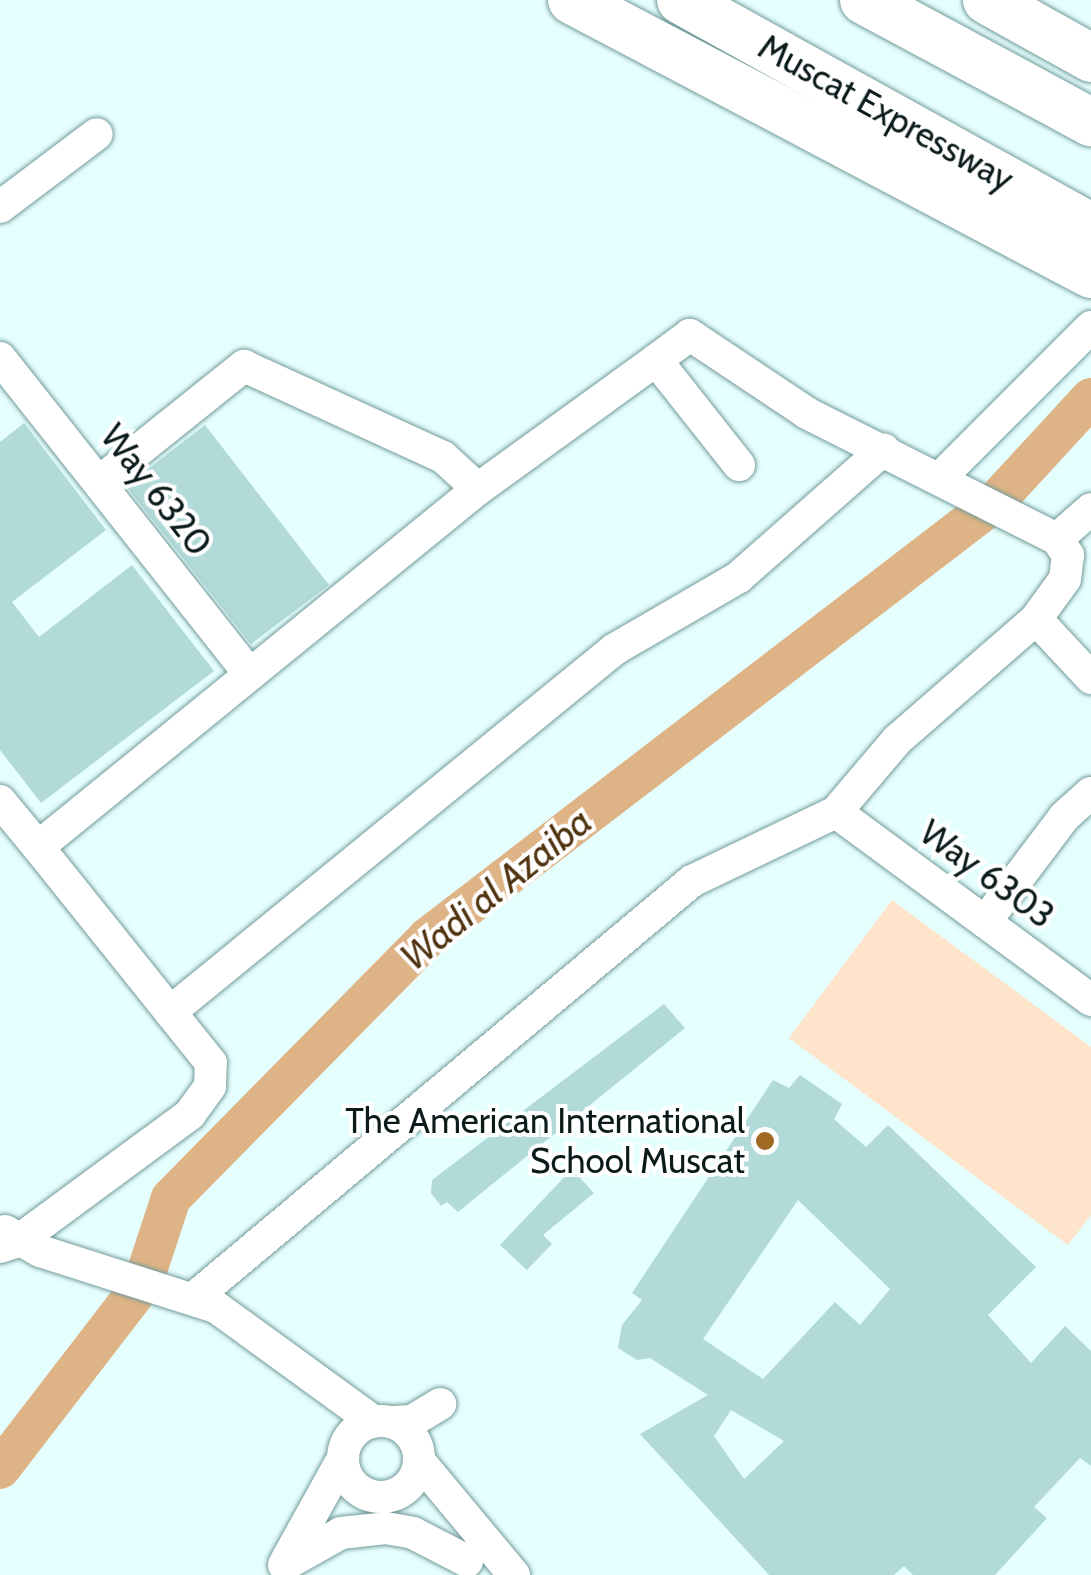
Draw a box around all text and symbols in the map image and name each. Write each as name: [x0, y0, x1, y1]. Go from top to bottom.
street label: Muscat Expressway: [751, 26, 1021, 200]
street label: Way 6320: [92, 416, 220, 564]
water label: Wadi al Azaiba: [391, 798, 601, 980]
street label: Way 6303: [912, 811, 1062, 937]
place label: The American International School Muscat: [345, 1100, 745, 1182]
marker: The American International School Muscat: [754, 1130, 776, 1152]

